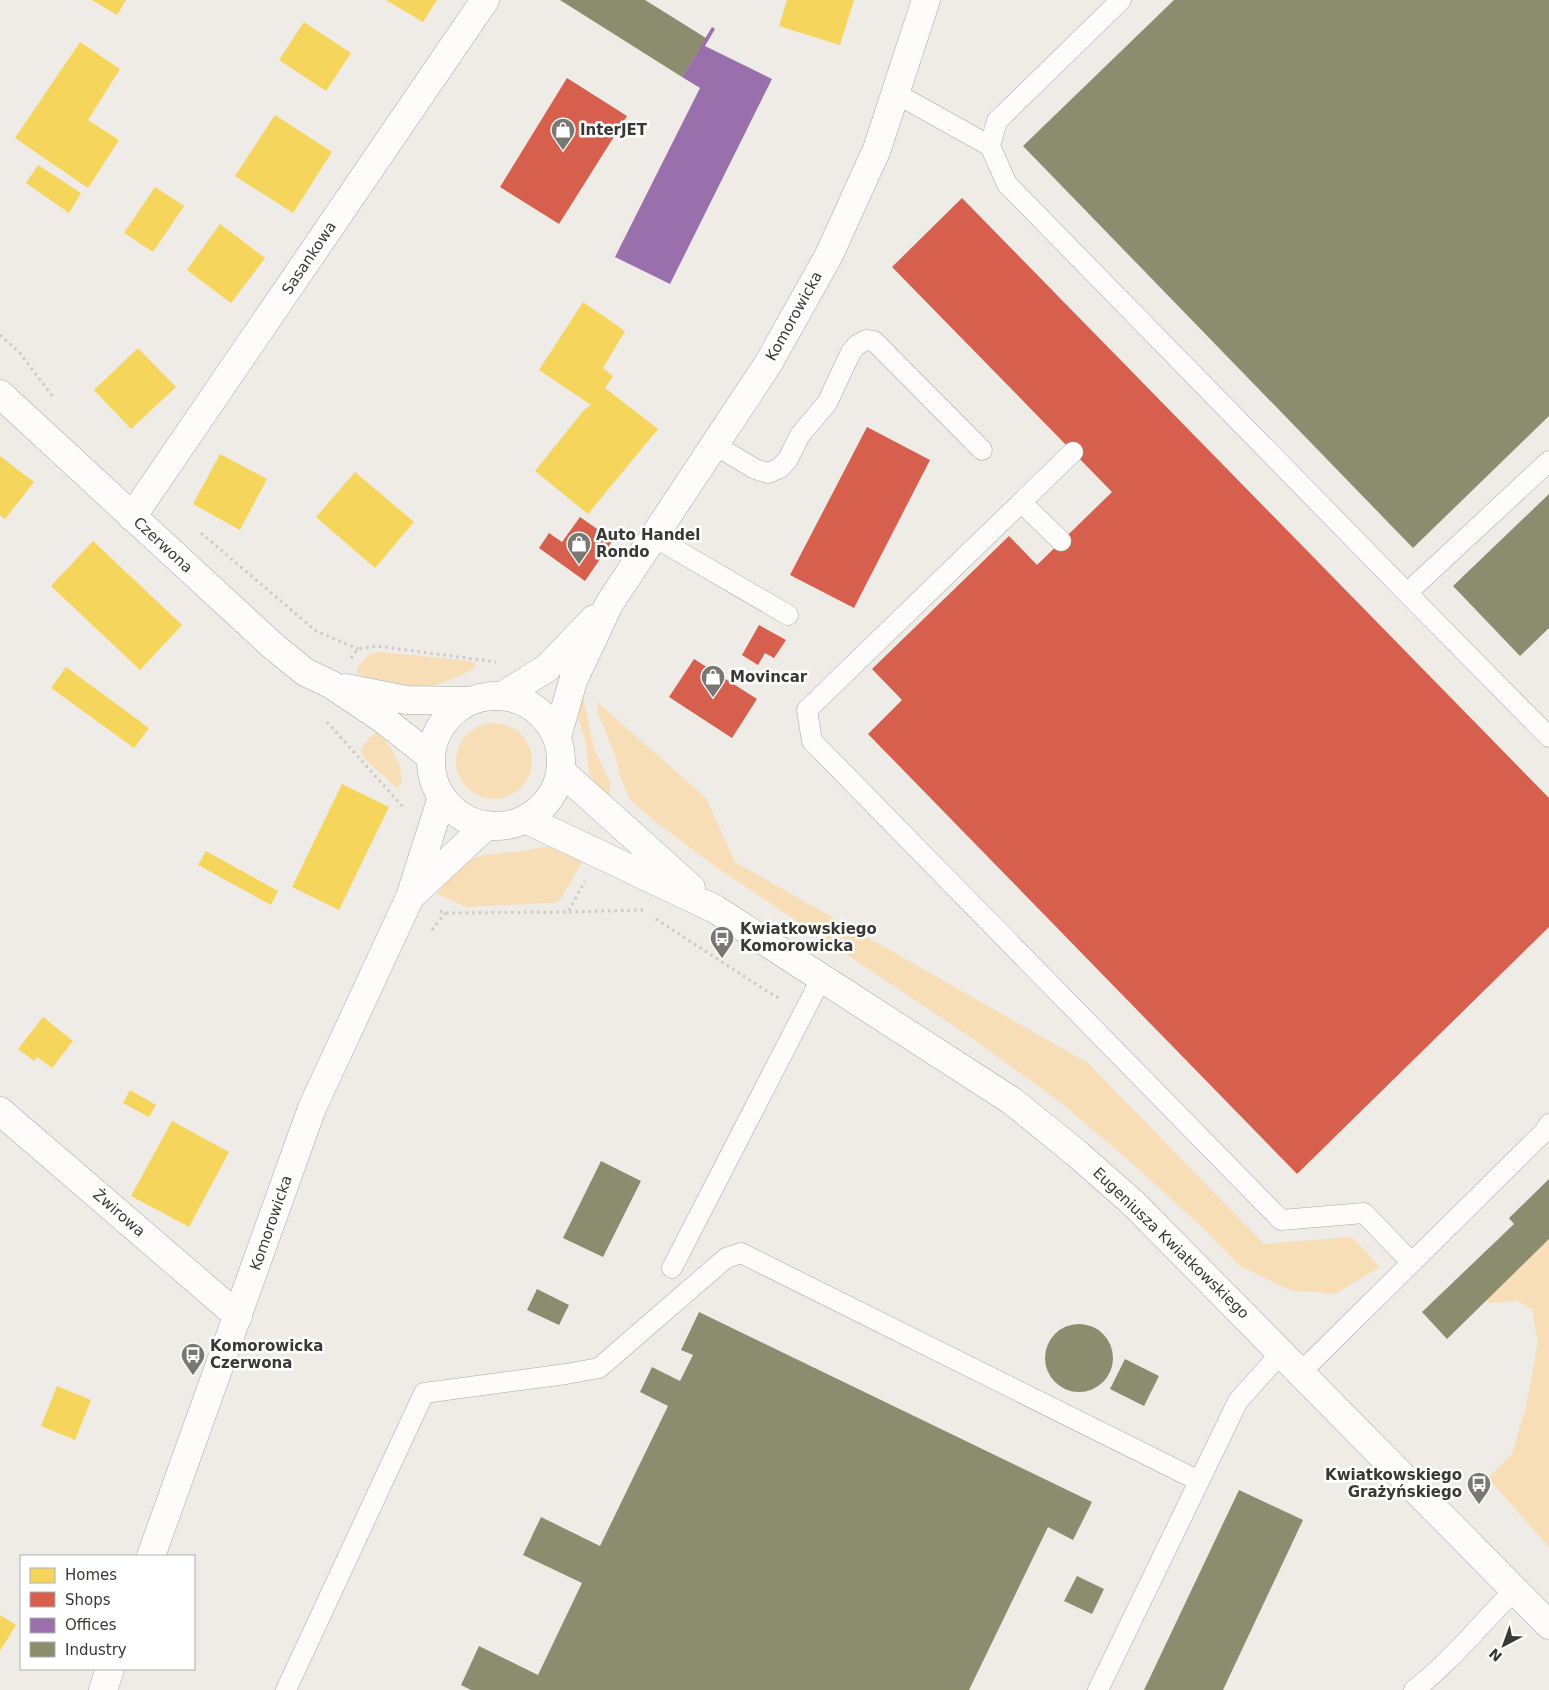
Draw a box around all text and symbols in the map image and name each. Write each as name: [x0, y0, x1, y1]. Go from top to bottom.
shop icon: InterJET: [550, 117, 576, 151]
place label: InterJET: [580, 121, 648, 139]
street label: Sasankowa: [278, 218, 340, 298]
street label: Komorowicka: [762, 268, 826, 364]
street label: Czerwona: [130, 513, 196, 577]
place label: Auto Handel Rondo: [596, 526, 700, 561]
shop icon: Auto Handel Rondo: [566, 531, 592, 565]
shop icon: Movincar: [700, 664, 726, 698]
place label: Movincar: [730, 668, 808, 686]
place label: Kwiatkowskiego Komorowicka: [740, 920, 877, 955]
bus stop icon: Kwiatkowskiego Komorowicka: [709, 925, 735, 959]
street label: Eugeniusza Kwiatkowskiego: [1089, 1164, 1253, 1322]
street label: Komorowicka: [246, 1173, 296, 1273]
street label: Żwirowa: [89, 1185, 149, 1241]
place label: Komorowicka Czerwona: [210, 1337, 323, 1372]
bus stop icon: Komorowicka Czerwona: [180, 1342, 206, 1376]
place label: Kwiatkowskiego Grażyńskiego: [1325, 1466, 1462, 1501]
bus stop icon: Kwiatkowskiego Grażyńskiego: [1466, 1471, 1492, 1505]
legend: [20, 1555, 195, 1670]
text: Homes: [65, 1566, 117, 1584]
text: Shops: [65, 1591, 111, 1609]
text: Offices: [65, 1616, 117, 1634]
north arrow: [1479, 1620, 1529, 1670]
text: Industry: [65, 1641, 127, 1659]
text: N: [1486, 1645, 1505, 1665]

